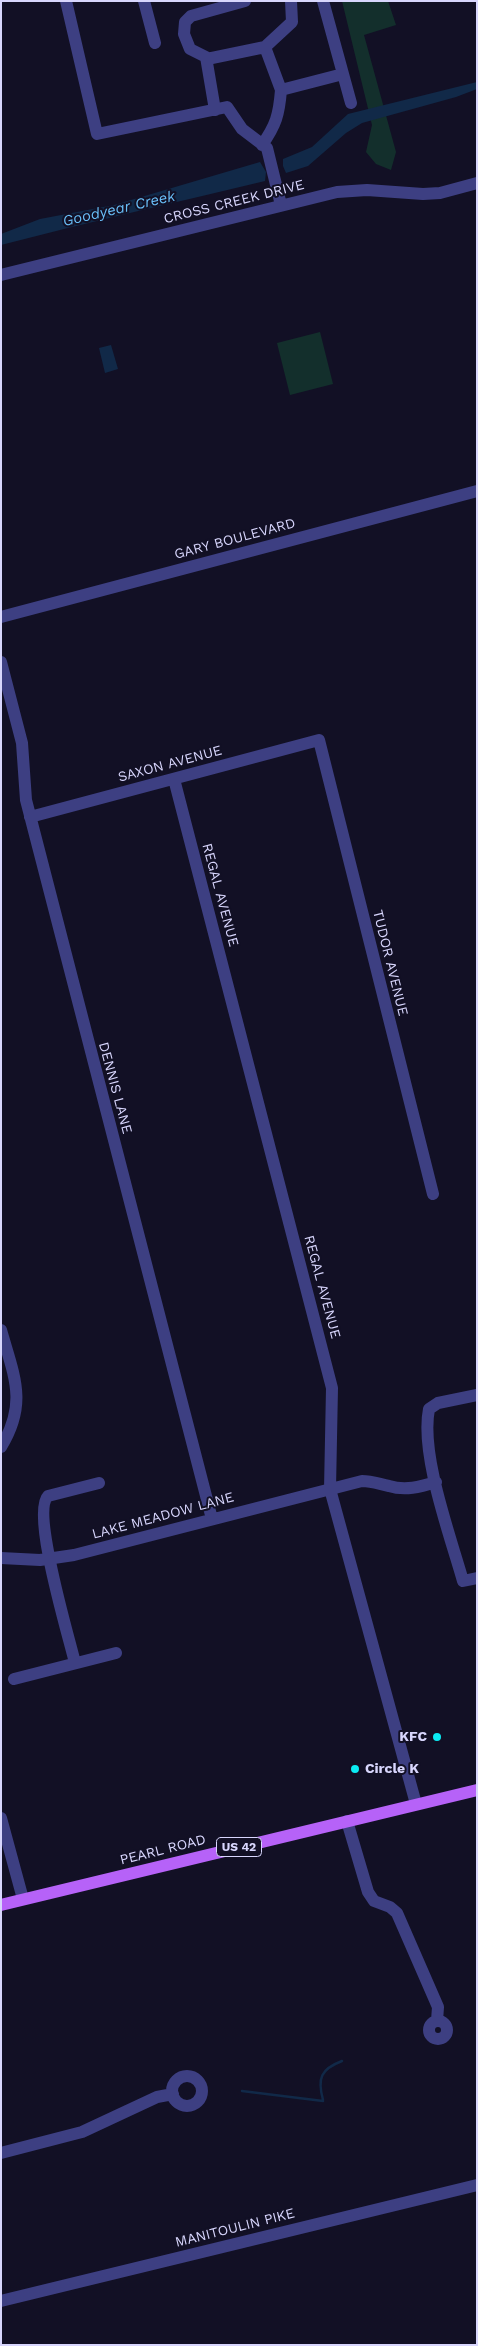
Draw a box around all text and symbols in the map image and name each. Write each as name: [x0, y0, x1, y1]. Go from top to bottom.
street label: CROSS CREEK DRIVE: [162, 176, 306, 228]
water label: Goodyear Creek: [61, 187, 177, 231]
street label: GARY BOULEVARD: [173, 515, 297, 563]
street label: SAXON AVENUE: [116, 742, 224, 786]
street label: REGAL AVENUE: [198, 842, 242, 948]
street label: TUDOR AVENUE: [369, 908, 411, 1018]
street label: DENNIS LANE: [95, 1040, 135, 1136]
street label: REGAL AVENUE: [300, 1234, 344, 1340]
street label: LAKE MEADOW LANE: [90, 1489, 236, 1543]
place label: KFC: [399, 1729, 427, 1745]
marker: KFC: [431, 1731, 443, 1743]
place label: Circle K: [365, 1761, 419, 1777]
marker: Circle K: [349, 1763, 361, 1775]
street label: PEARL ROAD: [118, 1831, 208, 1869]
road number: US 42: [216, 1838, 262, 1856]
street label: MANITOULIN PIKE: [174, 2205, 296, 2251]

